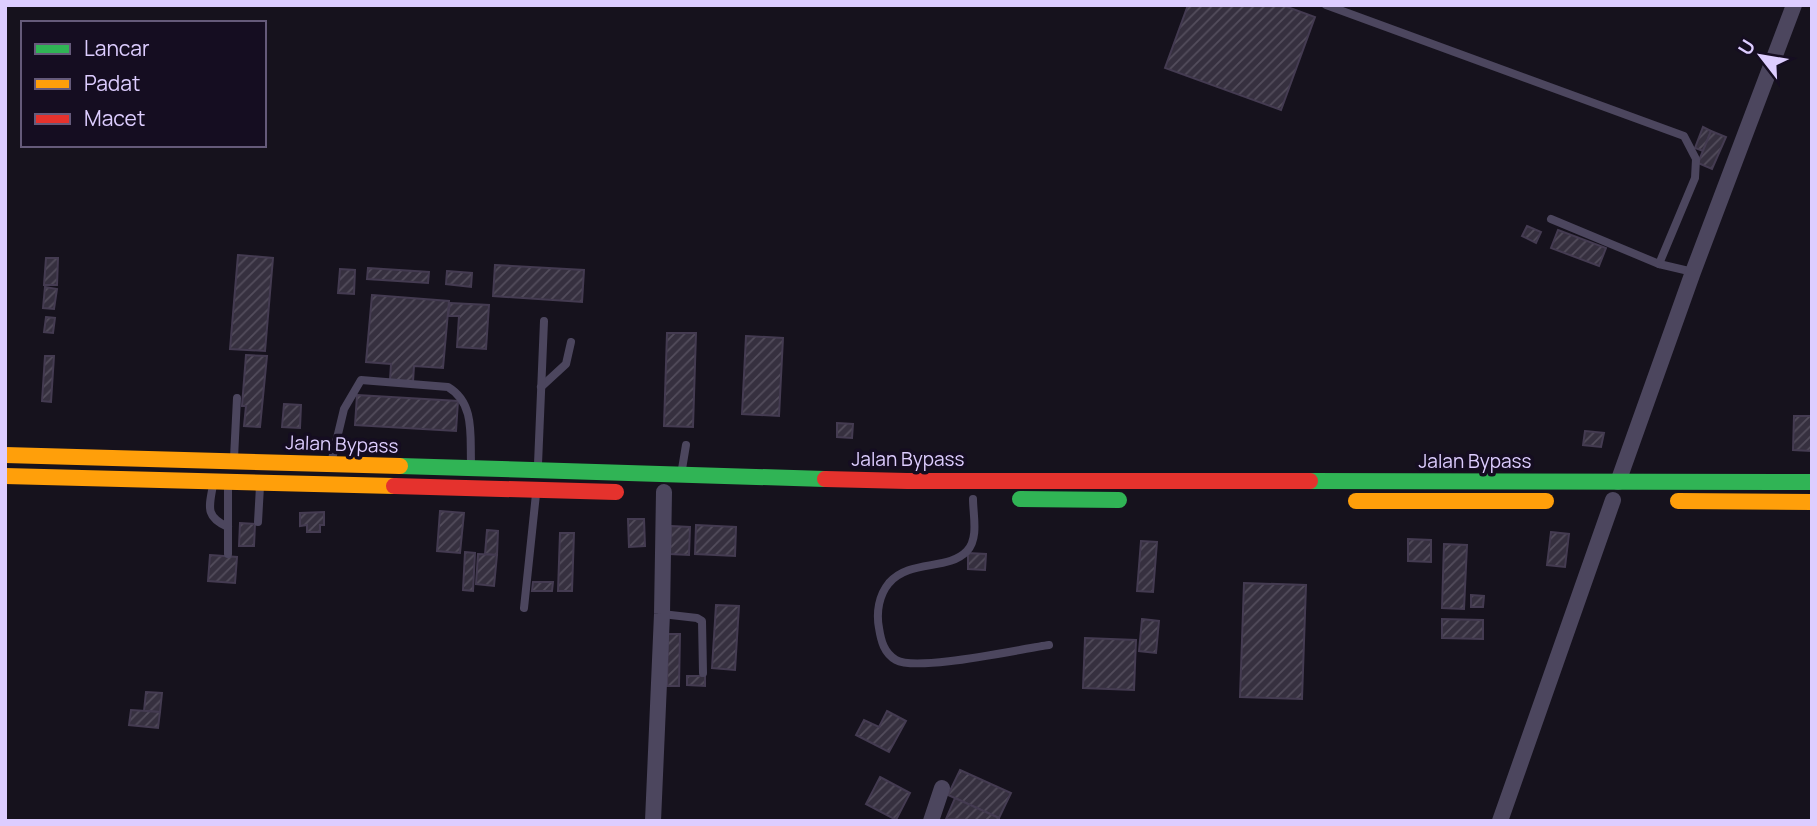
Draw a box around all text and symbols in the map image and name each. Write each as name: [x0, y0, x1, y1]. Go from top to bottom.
legend: [21, 21, 266, 147]
north arrow: [1726, 21, 1796, 91]
text: Lancar: [84, 34, 150, 62]
text: U: [1732, 35, 1761, 60]
text: Padat: [84, 69, 140, 97]
text: Macet: [84, 104, 145, 132]
street label: Jalan Bypass: [285, 429, 399, 459]
street label: Jalan Bypass: [852, 446, 964, 472]
street label: Jalan Bypass: [1419, 448, 1531, 474]

